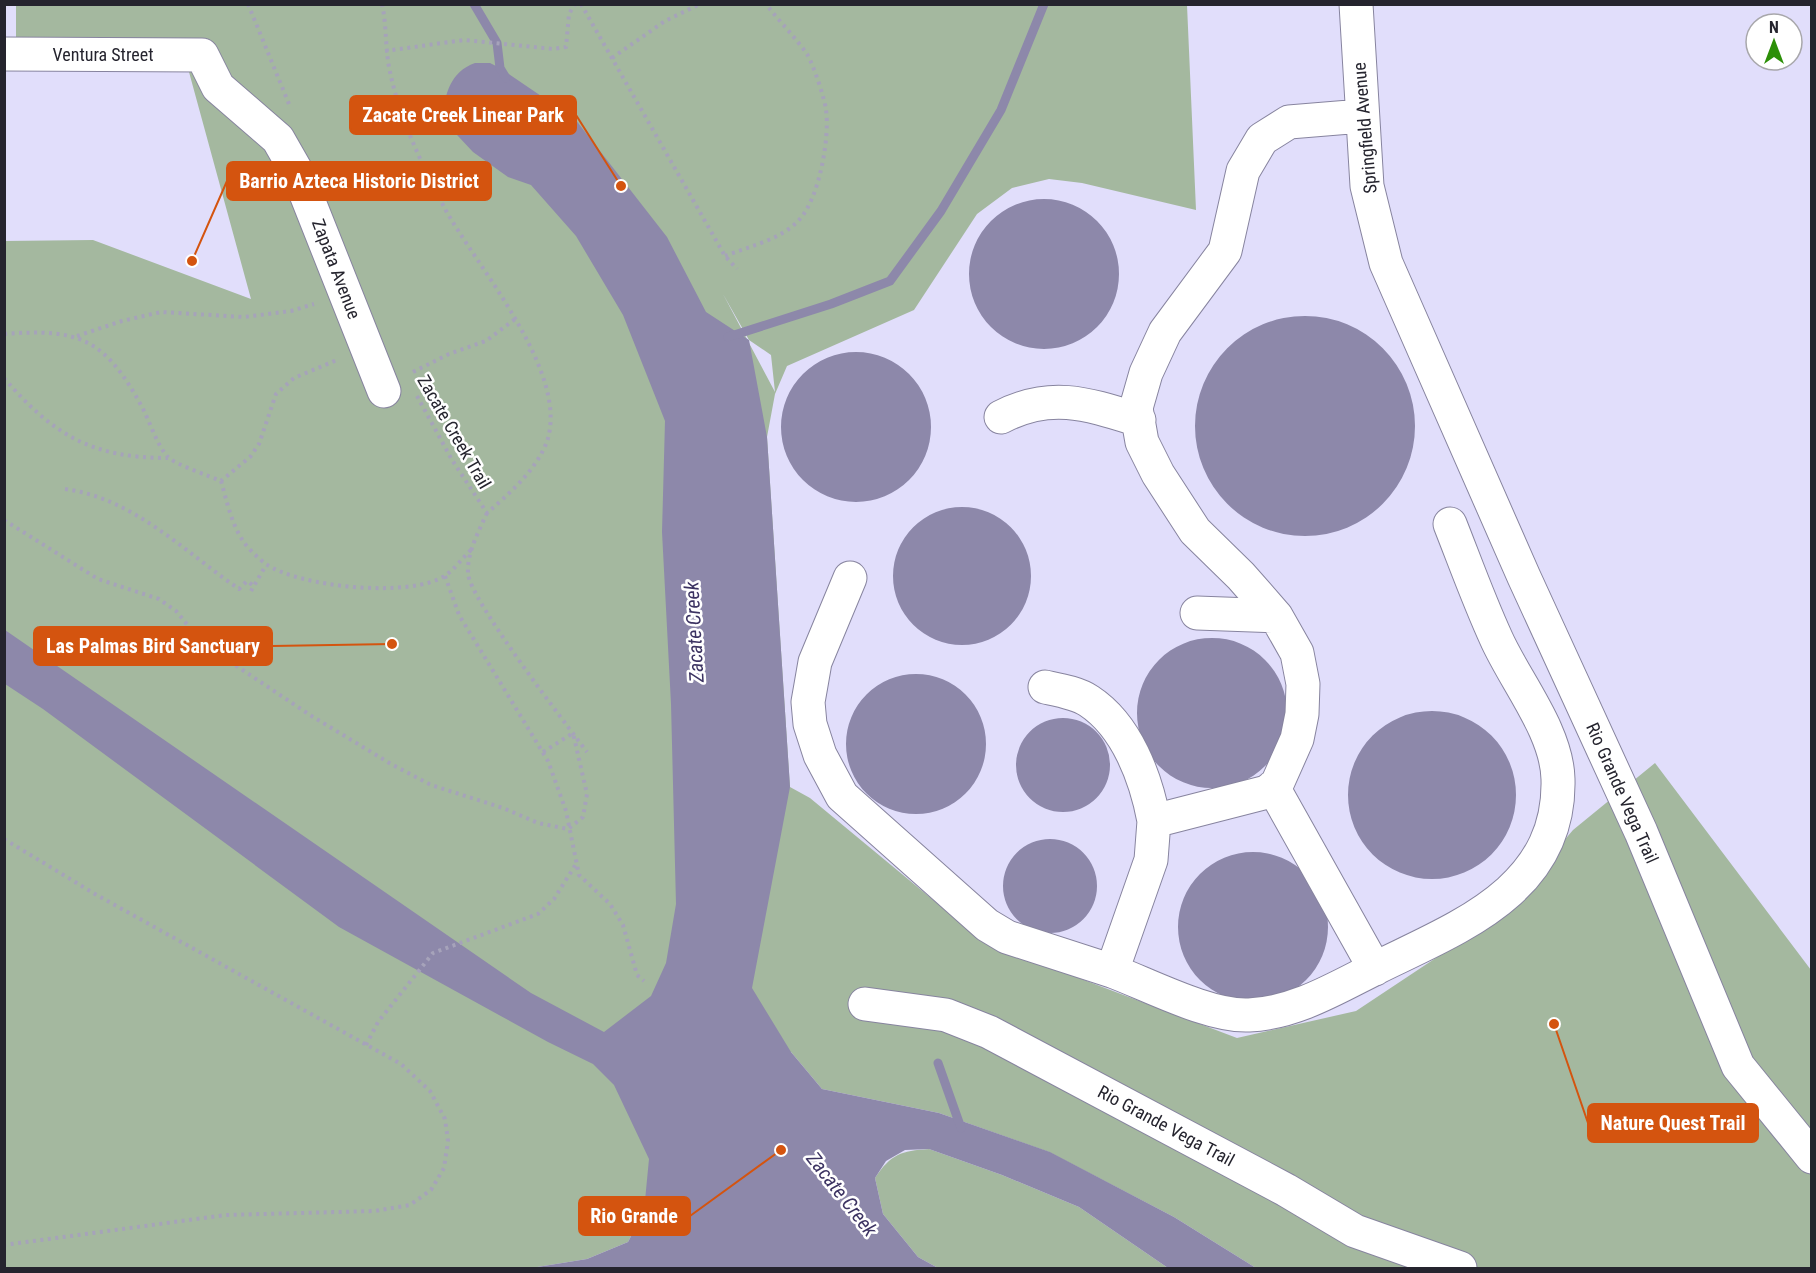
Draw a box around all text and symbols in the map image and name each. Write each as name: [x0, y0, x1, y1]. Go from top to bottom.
north arrow: [1744, 12, 1804, 72]
text: N: [1769, 18, 1779, 37]
street label: Ventura Street: [53, 44, 153, 65]
street label: Springfield Avenue: [1348, 62, 1381, 195]
callout: Zacate Creek Linear Park: [350, 96, 576, 134]
text: Zacate Creek Linear Park: [362, 103, 564, 127]
callout: Barrio Azteca Historic District: [227, 162, 491, 200]
text: Barrio Azteca Historic District: [239, 169, 479, 193]
street label: Zapata Avenue: [308, 216, 365, 322]
street label: Zacate Creek Trail: [413, 371, 495, 492]
water label: Zacate Creek: [679, 580, 709, 684]
callout: Las Palmas Bird Sanctuary: [34, 627, 272, 665]
text: Las Palmas Bird Sanctuary: [46, 634, 260, 658]
street label: Rio Grande Vega Trail: [1582, 719, 1663, 866]
street label: Rio Grande Vega Trail: [1094, 1081, 1238, 1170]
callout: Nature Quest Trail: [1588, 1104, 1758, 1142]
text: Nature Quest Trail: [1600, 1111, 1746, 1135]
water label: Zacate Creek: [801, 1146, 883, 1242]
callout: Rio Grande: [579, 1197, 690, 1235]
text: Rio Grande: [590, 1204, 678, 1228]

